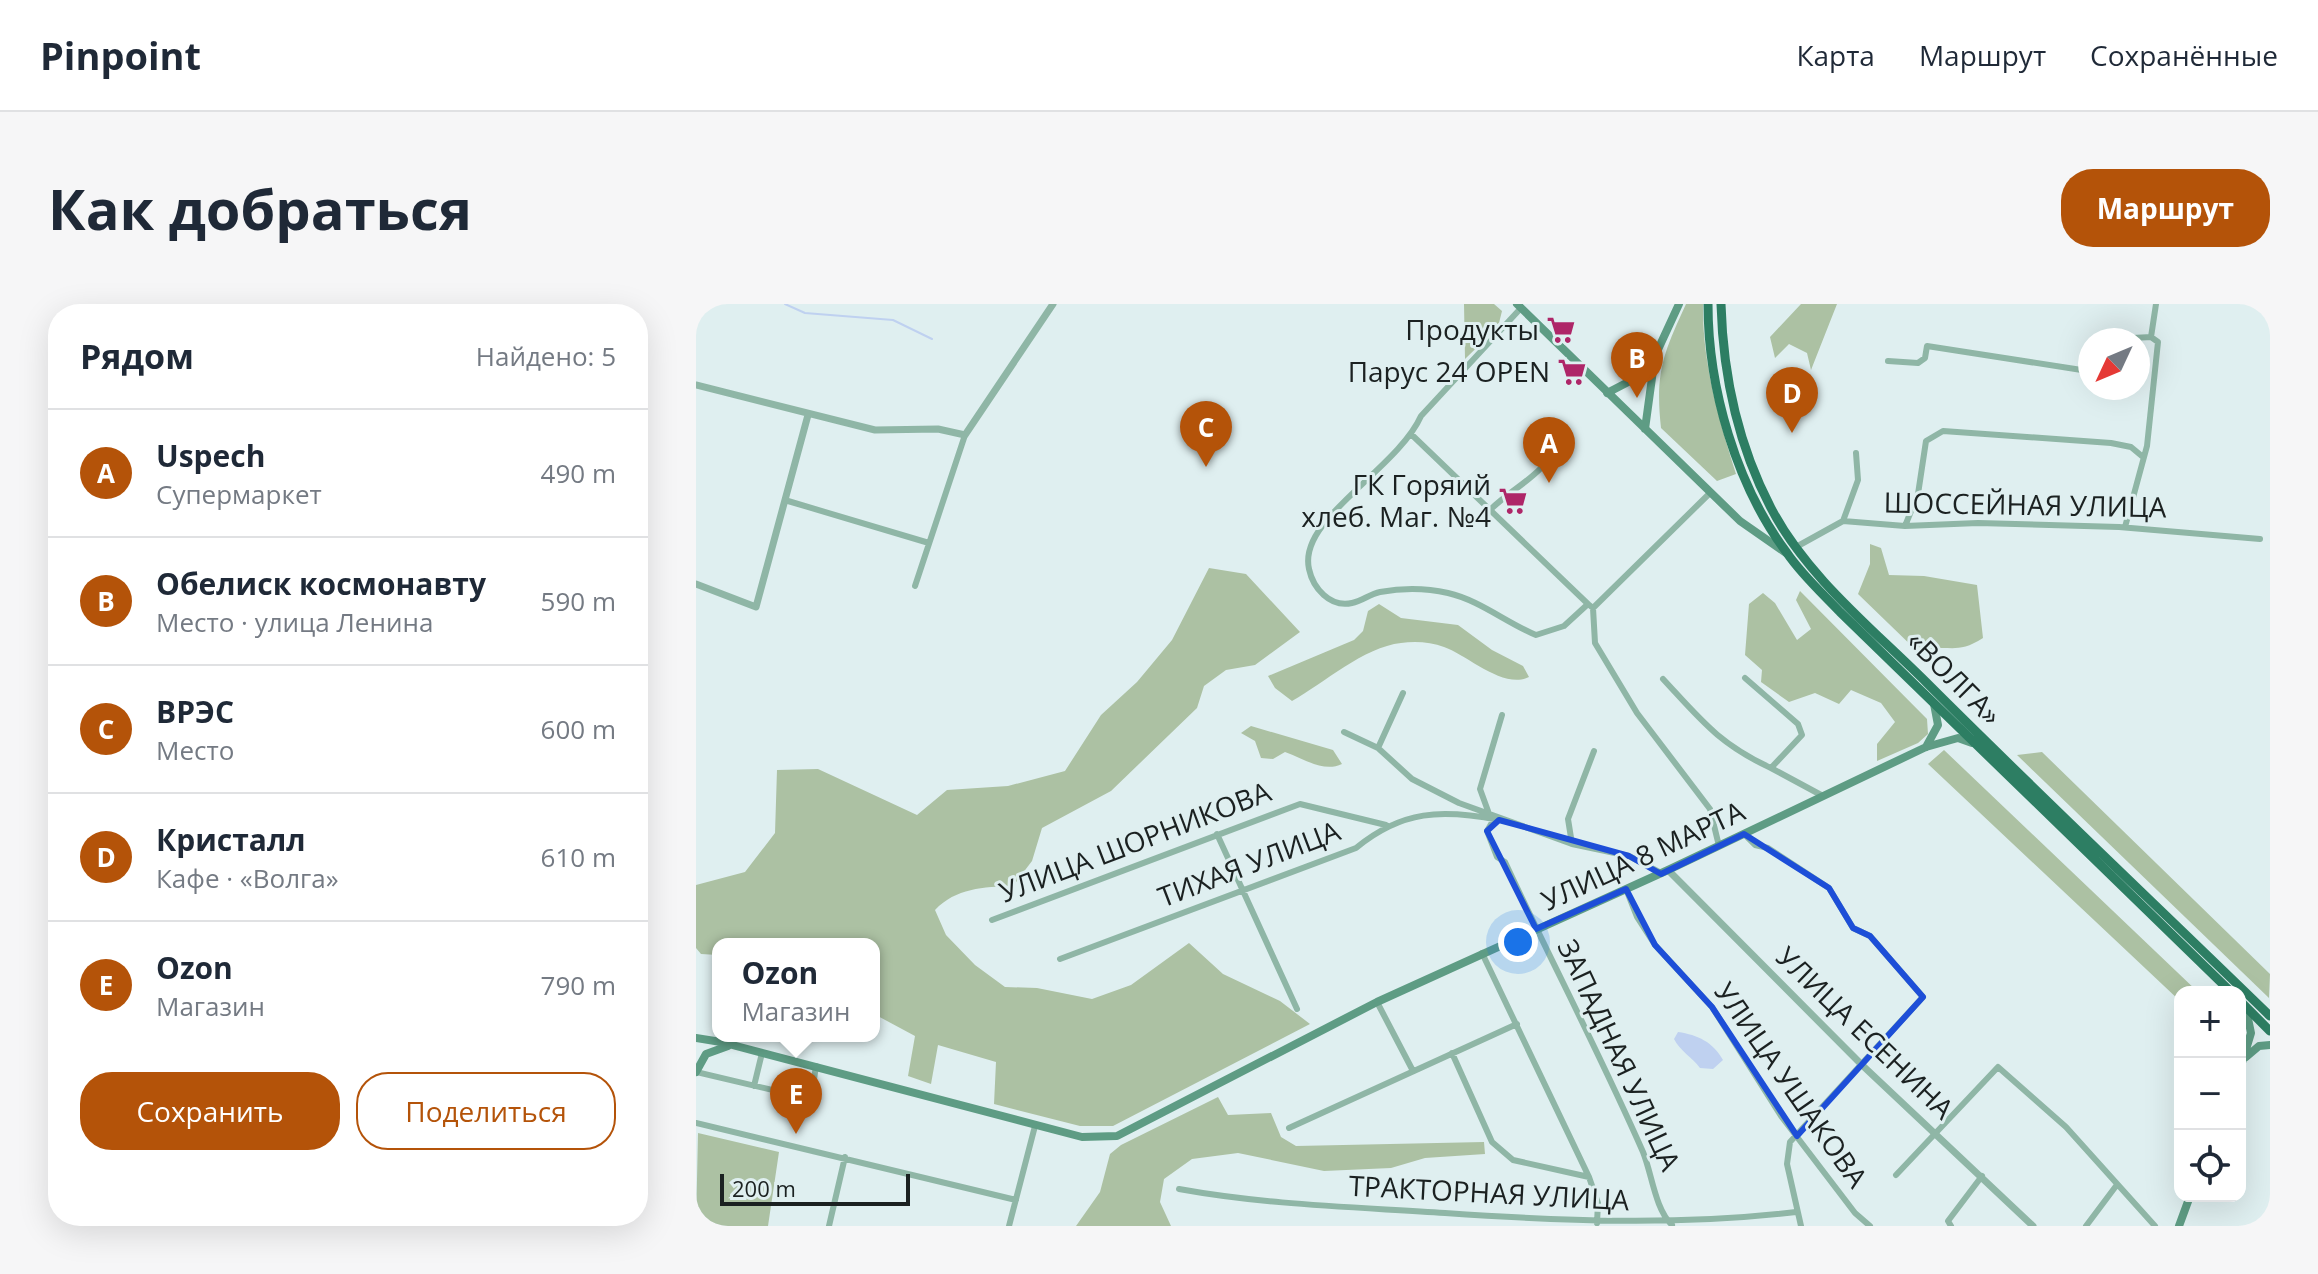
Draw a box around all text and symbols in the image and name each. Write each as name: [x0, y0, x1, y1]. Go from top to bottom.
text: Pinpoint: [40, 29, 201, 81]
text: Карта: [1796, 36, 1875, 74]
text: Маршрут: [1919, 36, 2046, 74]
text: Сохранённые: [2090, 36, 2278, 74]
button: Маршрут: [2061, 169, 2270, 247]
text: Как добраться: [48, 170, 472, 246]
place label: Продукты: [1405, 310, 1539, 348]
supermarket icon: Продукты: [1546, 315, 1576, 345]
north arrow: [2078, 328, 2150, 400]
pin: B: [1611, 332, 1663, 398]
text: Рядом: [80, 333, 194, 379]
text: Найдено: 5: [476, 338, 616, 374]
place label: Парус 24 OPEN: [1348, 352, 1550, 390]
supermarket icon: Парус 24 OPEN: [1557, 357, 1587, 387]
pin: D: [1766, 367, 1818, 433]
pin: C: [1180, 401, 1232, 467]
pin: A: [1523, 417, 1575, 483]
text: Uspech: [156, 435, 265, 476]
text: A: [97, 455, 115, 491]
text: 490 m: [541, 455, 616, 491]
place label: ГК Горяий хлеб. Маг. №4: [1301, 465, 1491, 535]
text: Супермаркет: [156, 476, 322, 512]
street label: ШОССЕЙНАЯ УЛИЦА: [1883, 483, 2167, 525]
supermarket icon: ГК Горяий хлеб. Маг. №4: [1498, 486, 1528, 516]
text: Обелиск космонавту: [156, 563, 486, 604]
text: B: [97, 583, 115, 619]
text: 590 m: [541, 583, 616, 619]
text: Место · улица Ленина: [156, 604, 433, 640]
street label: «ВОЛГА»: [1899, 622, 2010, 733]
text: ВРЭС: [156, 691, 234, 732]
text: C: [98, 711, 114, 747]
text: 600 m: [541, 711, 616, 747]
text: Место: [156, 732, 234, 768]
street label: УЛИЦА ШОРНИКОВА: [993, 772, 1276, 910]
street label: УЛИЦА 8 МАРТА: [1535, 791, 1751, 919]
street label: ТИХАЯ УЛИЦА: [1152, 811, 1345, 915]
text: Кристалл: [156, 819, 306, 860]
text: D: [96, 839, 116, 875]
text: 610 m: [541, 839, 616, 875]
text: Кафе · «Волга»: [156, 860, 339, 896]
your location: [1498, 922, 1538, 962]
street label: ЗАПАДНАЯ УЛИЦА: [1550, 933, 1690, 1177]
popup: [712, 938, 880, 1042]
street label: УЛИЦА ЕСЕНИНА: [1769, 938, 1963, 1127]
text: Ozon: [156, 947, 233, 988]
text: Ozon: [741, 952, 818, 993]
text: E: [99, 967, 113, 1003]
text: 790 m: [541, 967, 616, 1003]
street label: УЛИЦА УШАКОВА: [1707, 974, 1877, 1195]
map controls: [2174, 986, 2246, 1202]
button: +: [2174, 986, 2246, 1058]
text: Магазин: [156, 988, 265, 1024]
text: Магазин: [741, 993, 851, 1029]
button: −: [2174, 1058, 2246, 1130]
pin: E: [770, 1068, 822, 1134]
button: Сохранить: [80, 1072, 340, 1150]
button: Поделиться: [356, 1072, 616, 1150]
button: locate: [2174, 1130, 2246, 1202]
street label: ТРАКТОРНАЯ УЛИЦА: [1348, 1166, 1631, 1218]
scale bar: [720, 1170, 910, 1206]
text: 200 m: [732, 1173, 796, 1203]

